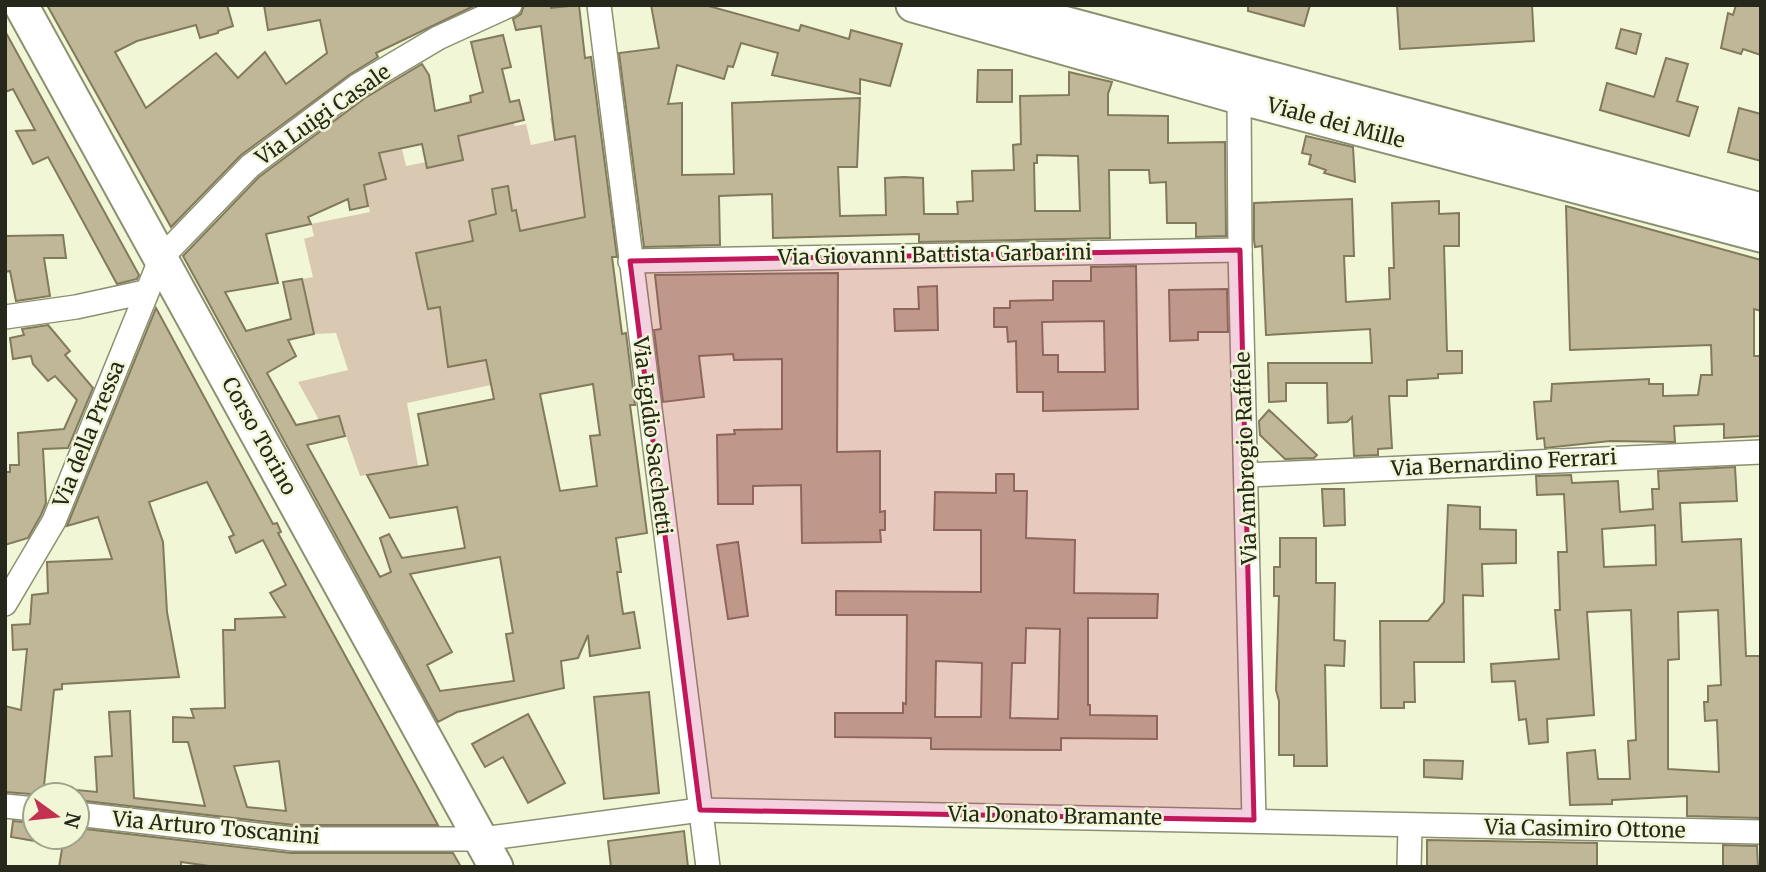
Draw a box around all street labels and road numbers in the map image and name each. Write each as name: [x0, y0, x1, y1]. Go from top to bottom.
street label: Via Luigi Casale: [249, 58, 395, 172]
street label: Viale dei Mille: [1263, 91, 1408, 154]
street label: Via Giovanni Battista Garbarini: [777, 238, 1092, 271]
street label: Via Egidio Sacchetti: [627, 334, 678, 537]
street label: Via Ambrogio Raffele: [1228, 351, 1263, 566]
street label: Via della Pressa: [47, 357, 130, 512]
street label: Corso Torino: [216, 372, 303, 500]
street label: Via Bernardino Ferrari: [1389, 443, 1618, 482]
street label: Via Donato Bramante: [947, 800, 1162, 831]
street label: Via Arturo Toscanini: [110, 805, 321, 850]
street label: Via Casimiro Ottone: [1483, 813, 1686, 844]

